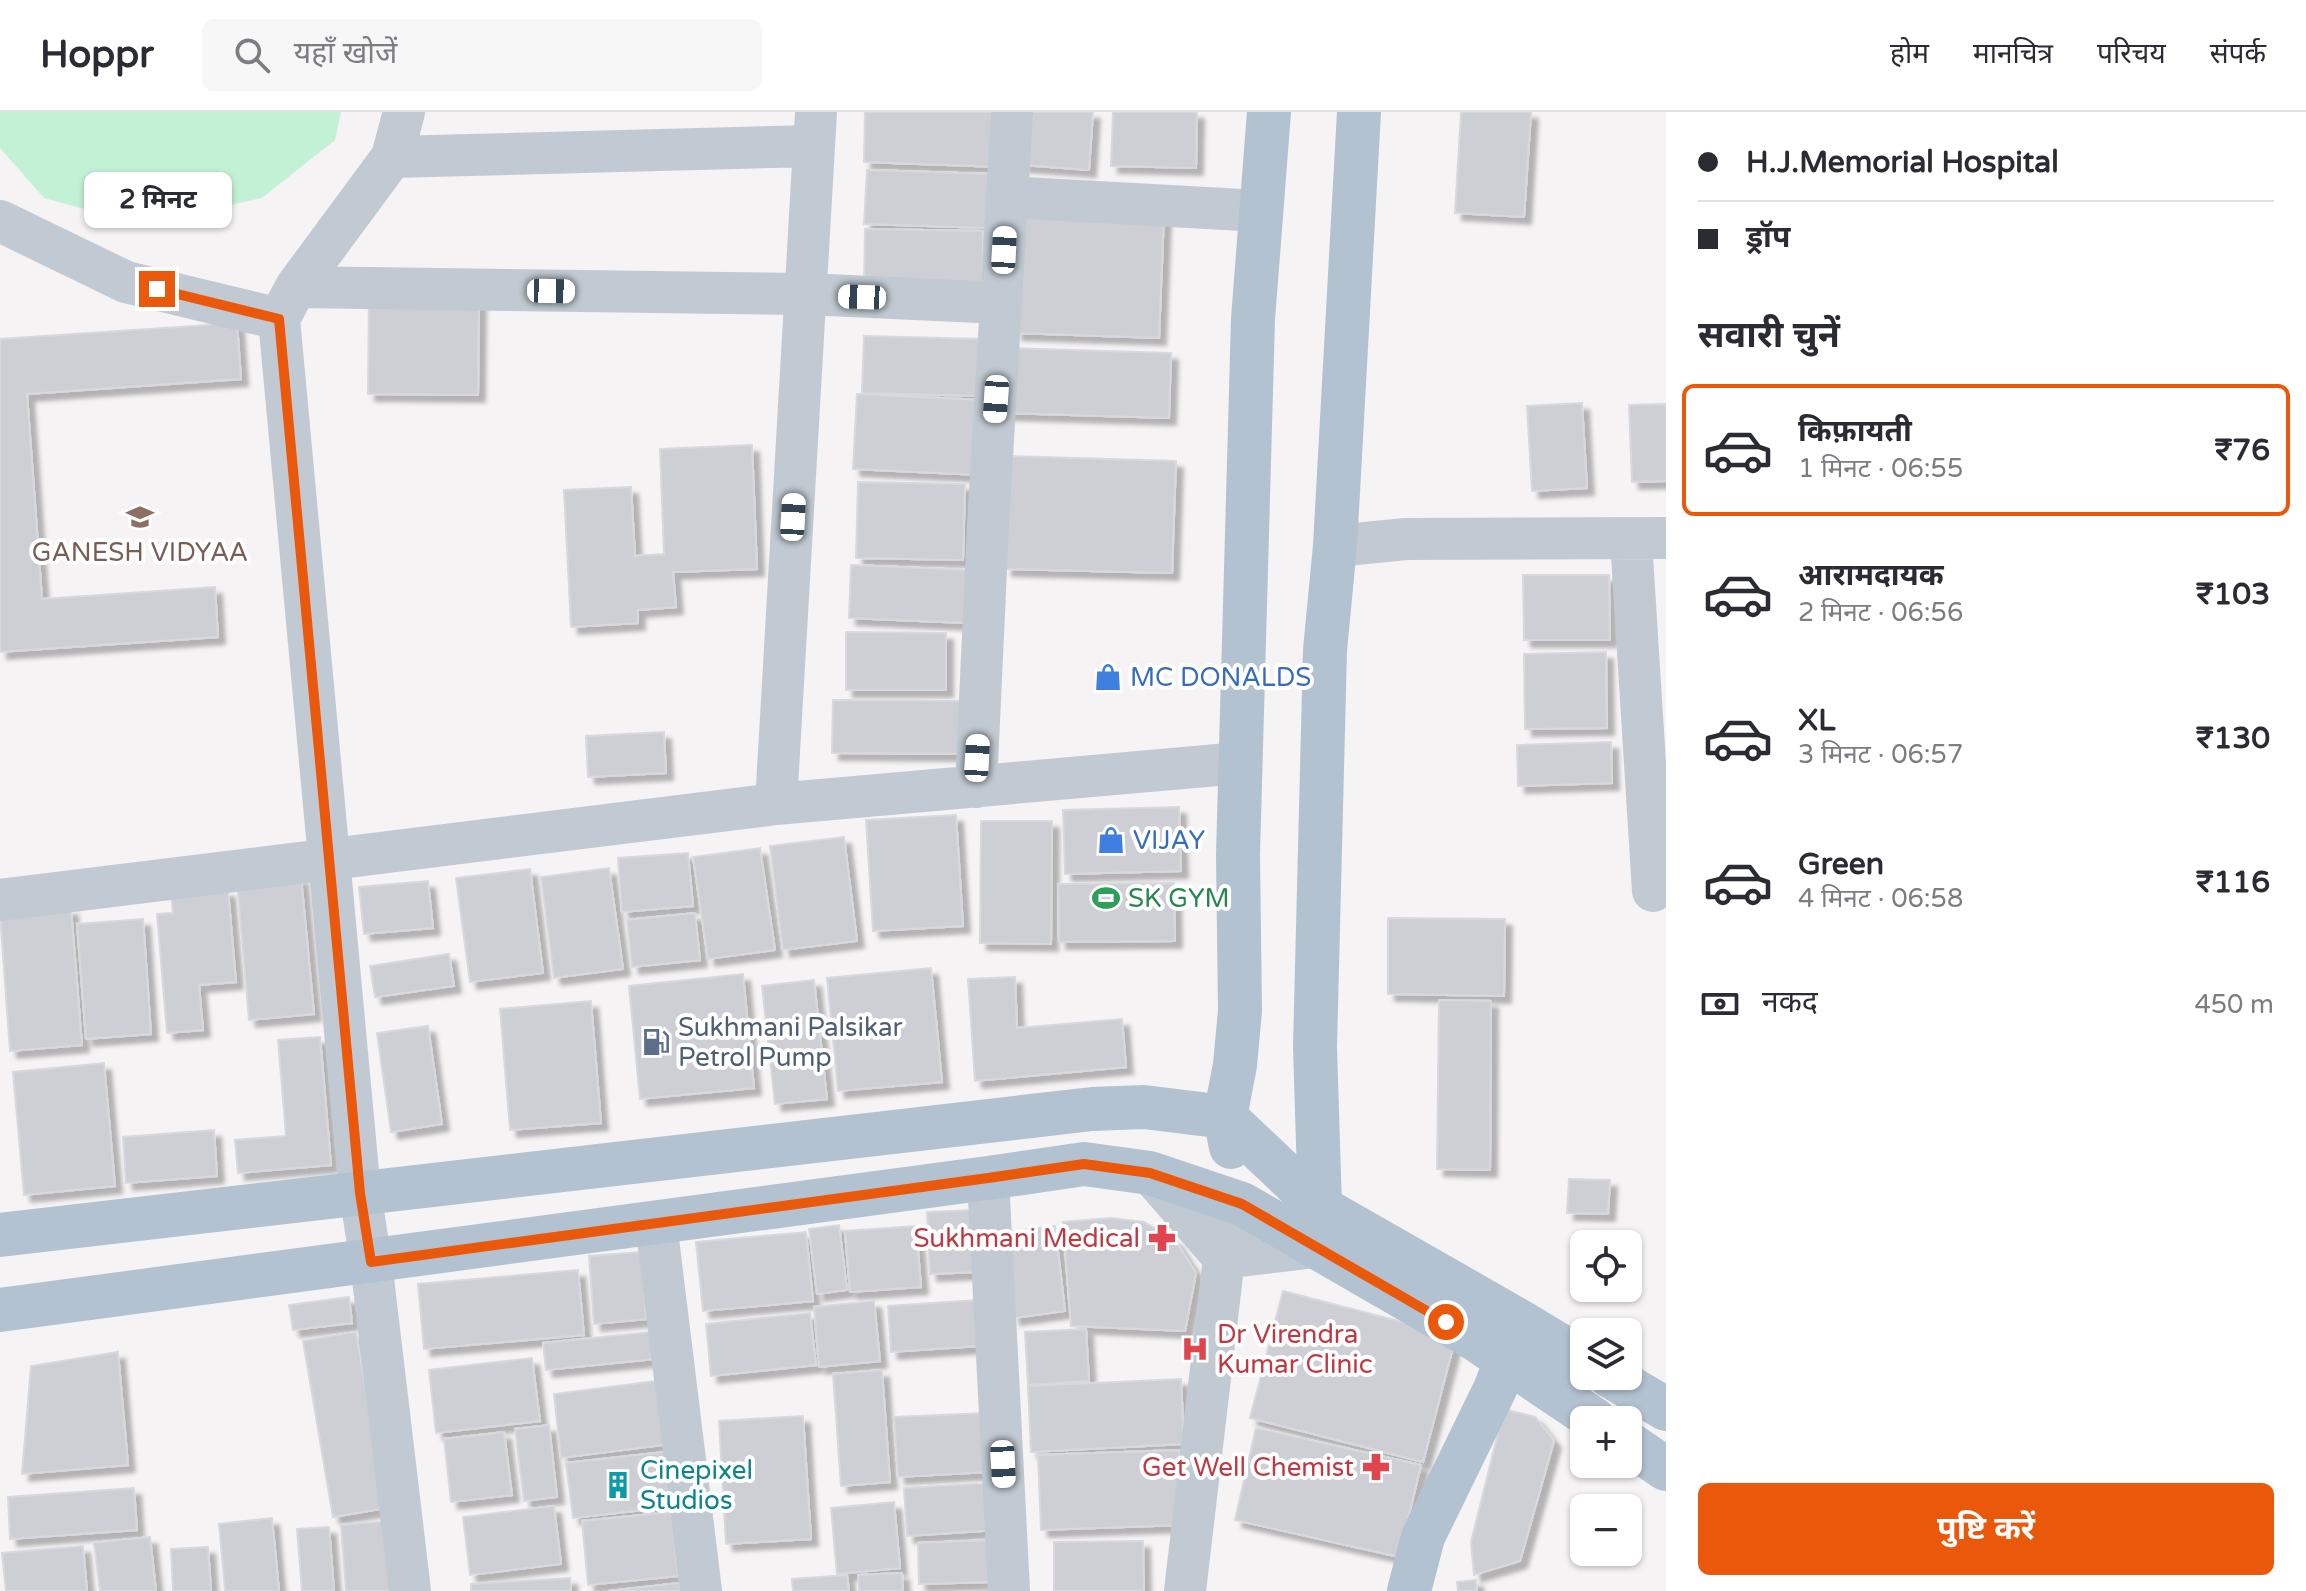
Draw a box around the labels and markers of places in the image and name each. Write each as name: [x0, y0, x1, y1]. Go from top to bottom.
school or university icon: GANESH VIDYAA: [125, 502, 155, 532]
place label: GANESH VIDYAA: [32, 537, 248, 568]
shop icon: MC DONALDS: [1093, 662, 1123, 692]
place label: MC DONALDS: [1130, 662, 1311, 693]
shop icon: VIJAY: [1096, 825, 1126, 855]
place label: VIJAY: [1133, 825, 1205, 856]
sports icon: SK GYM: [1091, 883, 1121, 913]
place label: SK GYM: [1128, 883, 1230, 914]
place label: Sukhmani Palsikar Petrol Pump: [678, 1012, 903, 1073]
fuel station icon: Sukhmani Palsikar Petrol Pump: [641, 1027, 671, 1057]
place label: Sukhmani Medical: [914, 1223, 1140, 1254]
pharmacy icon: Sukhmani Medical: [1147, 1223, 1177, 1253]
place label: Dr Virendra Kumar Clinic: [1217, 1319, 1373, 1380]
hospital icon: Dr Virendra Kumar Clinic: [1180, 1334, 1210, 1364]
place label: Get Well Chemist: [1142, 1452, 1354, 1483]
pharmacy icon: Get Well Chemist: [1361, 1452, 1391, 1482]
place label: Cinepixel Studios: [640, 1455, 753, 1516]
building icon: Cinepixel Studios: [603, 1470, 633, 1500]

